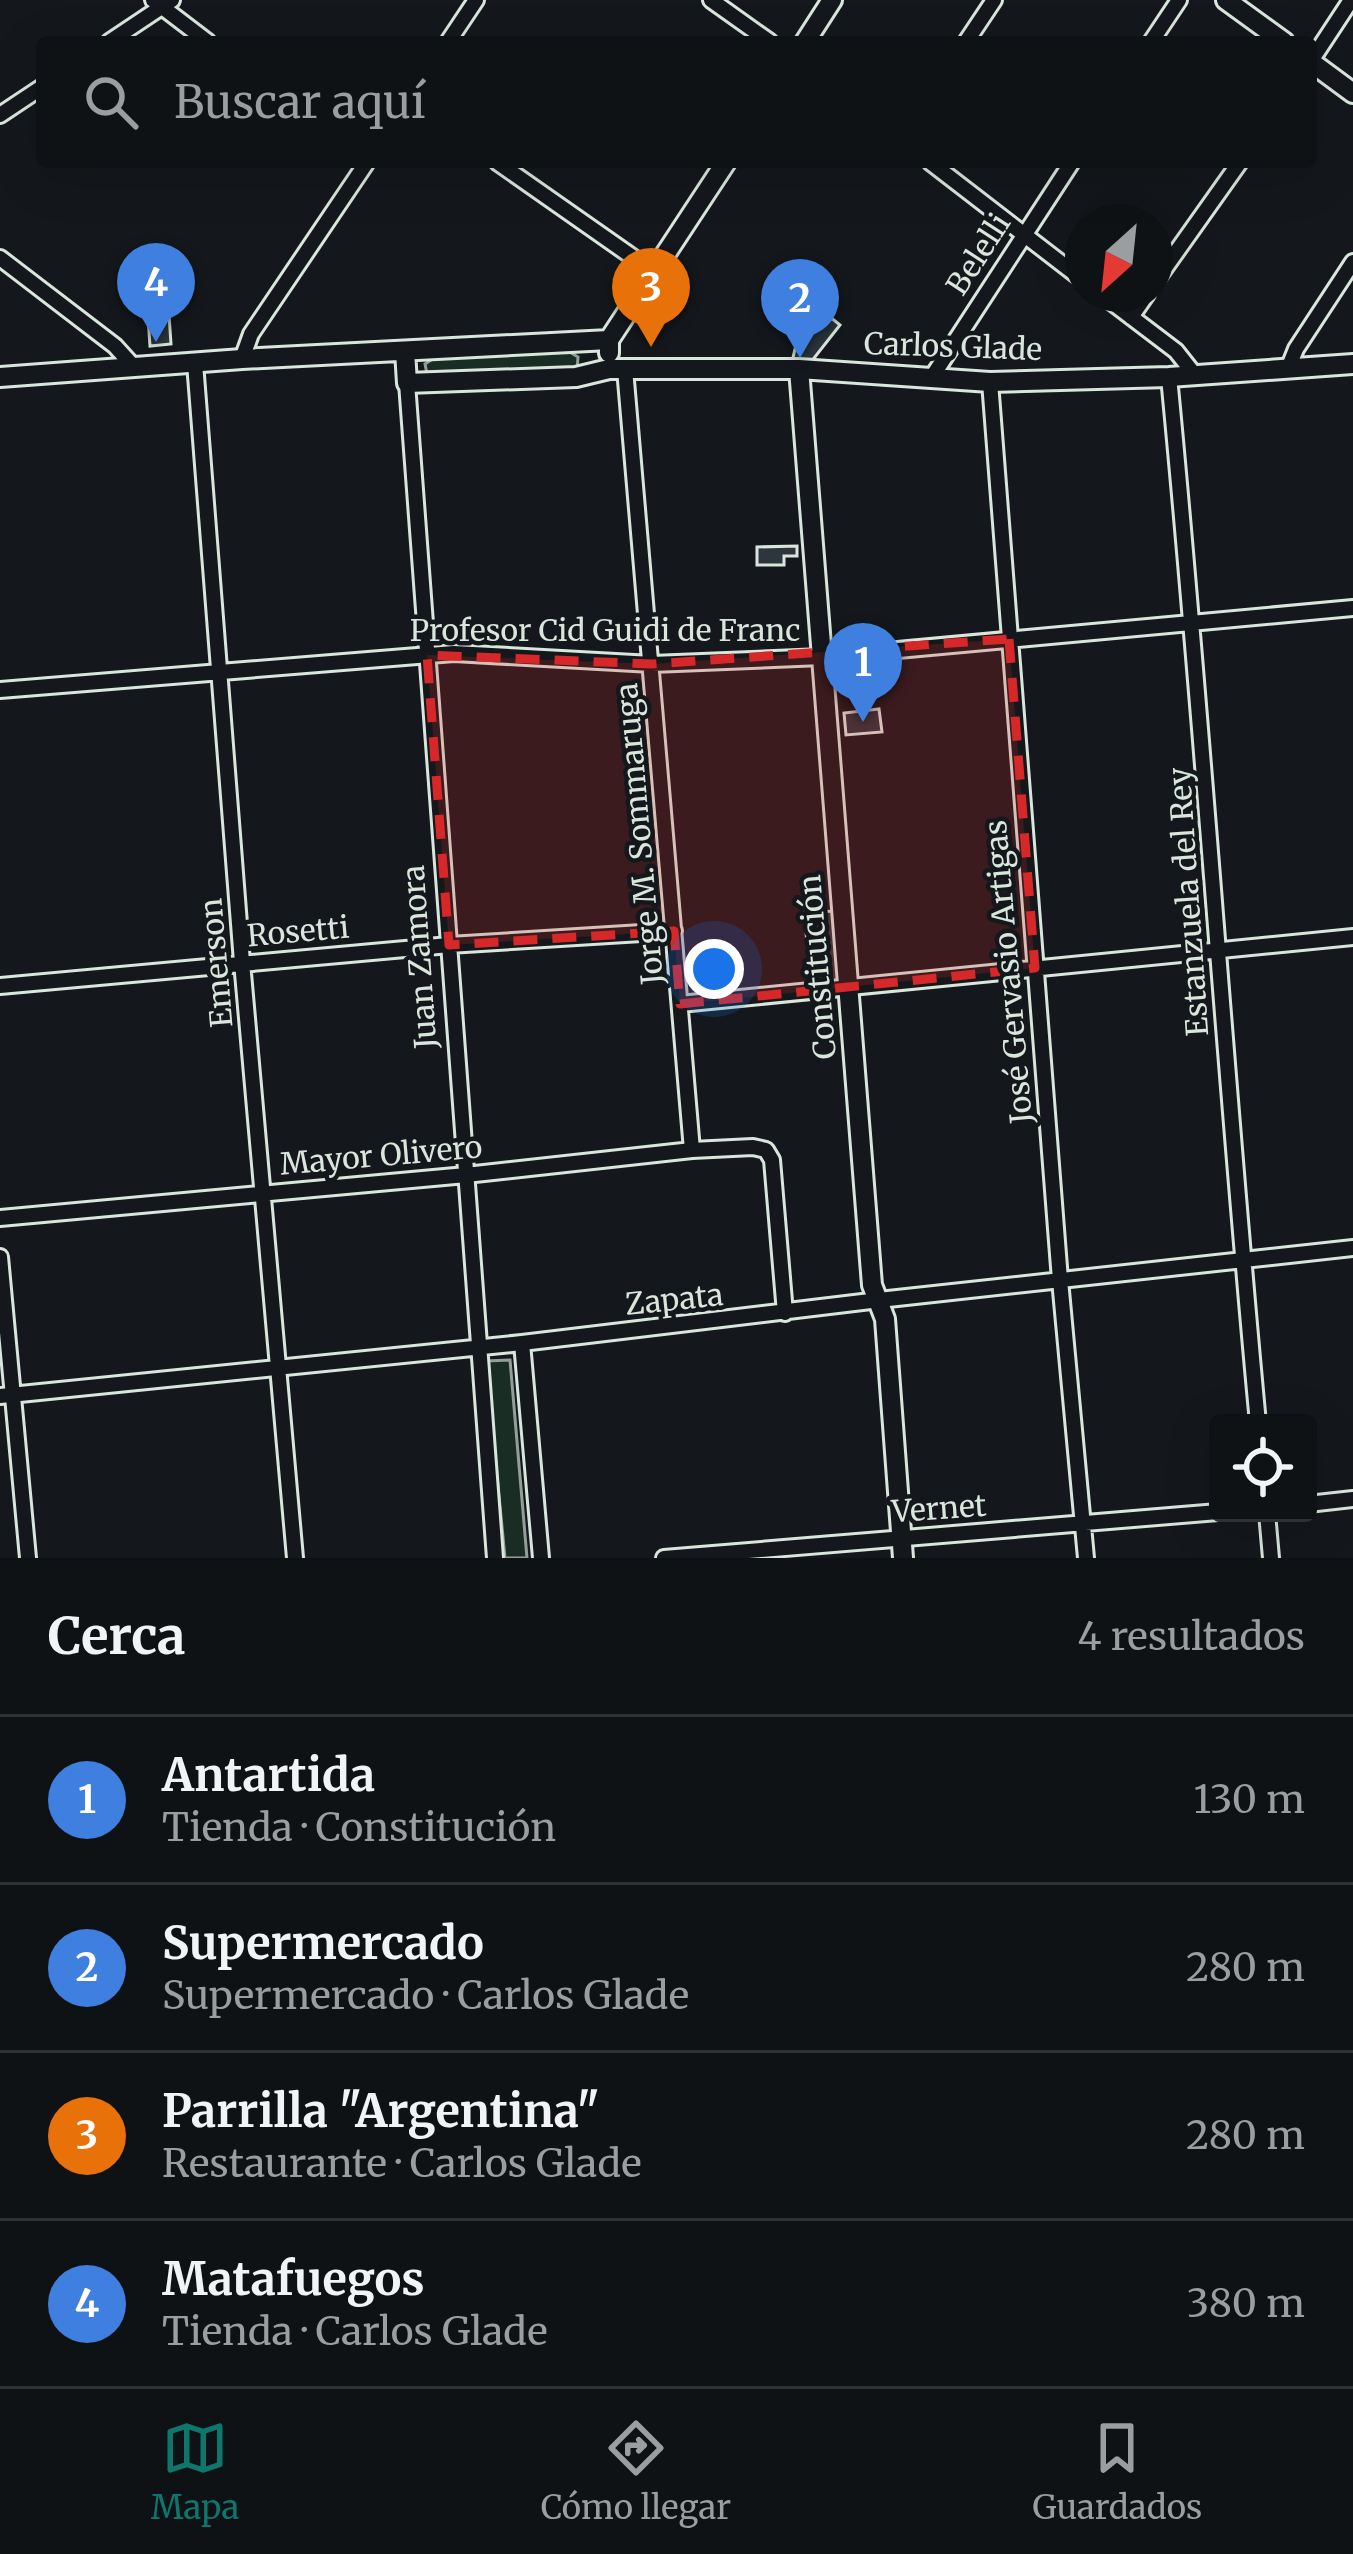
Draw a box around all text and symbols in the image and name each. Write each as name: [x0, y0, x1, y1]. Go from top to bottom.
search box: [36, 36, 1317, 168]
icon: search: [78, 69, 144, 135]
text: Buscar aquí: [174, 74, 425, 130]
north arrow: [1065, 204, 1173, 312]
street label: Belelli: [938, 206, 1018, 302]
pin: 4: [117, 243, 195, 342]
pin: 3: [612, 248, 690, 347]
pin: 2: [761, 259, 839, 358]
street label: Carlos Glade: [863, 324, 1043, 368]
street label: Profesor Cid Guidi de Franc: [410, 611, 800, 649]
pin: 1: [824, 623, 902, 722]
street label: Jorge M. Sommaruga: [607, 682, 671, 987]
street label: Estanzuela del Rey: [1160, 766, 1216, 1038]
street label: José Gervasio Artigas: [976, 819, 1040, 1126]
street label: Juan Zamora: [394, 864, 444, 1051]
street label: Constitución: [790, 873, 844, 1061]
street label: Emerson: [191, 897, 241, 1029]
street label: Rosetti: [245, 908, 351, 954]
your location: [684, 939, 744, 999]
street label: Mayor Olivero: [278, 1127, 484, 1183]
street label: Zapata: [623, 1275, 725, 1323]
map controls: [1209, 1414, 1317, 1522]
button: locate: [1209, 1414, 1317, 1522]
street label: Vernet: [889, 1486, 988, 1530]
text: Cerca: [48, 1604, 186, 1668]
text: 4 resultados: [1077, 1612, 1305, 1661]
text: Antartida: [162, 1747, 375, 1803]
text: 1: [78, 1775, 96, 1824]
text: 130 m: [1193, 1775, 1305, 1824]
text: Tienda · Constitución: [162, 1803, 556, 1852]
text: Supermercado: [162, 1915, 484, 1971]
text: 2: [76, 1943, 98, 1992]
text: 280 m: [1186, 1943, 1305, 1992]
text: Supermercado · Carlos Glade: [162, 1971, 689, 2020]
text: Parrilla "Argentina": [162, 2083, 600, 2139]
text: 3: [76, 2111, 98, 2160]
text: 280 m: [1186, 2111, 1305, 2160]
text: Restaurante · Carlos Glade: [162, 2139, 642, 2188]
text: Matafuegos: [162, 2251, 425, 2307]
text: 4: [75, 2279, 99, 2328]
text: 380 m: [1187, 2279, 1305, 2328]
text: Tienda · Carlos Glade: [162, 2307, 548, 2356]
tab: Mapa: [151, 2415, 239, 2528]
tab: Cómo llegar: [541, 2415, 731, 2528]
tab: Guardados: [1033, 2415, 1202, 2528]

